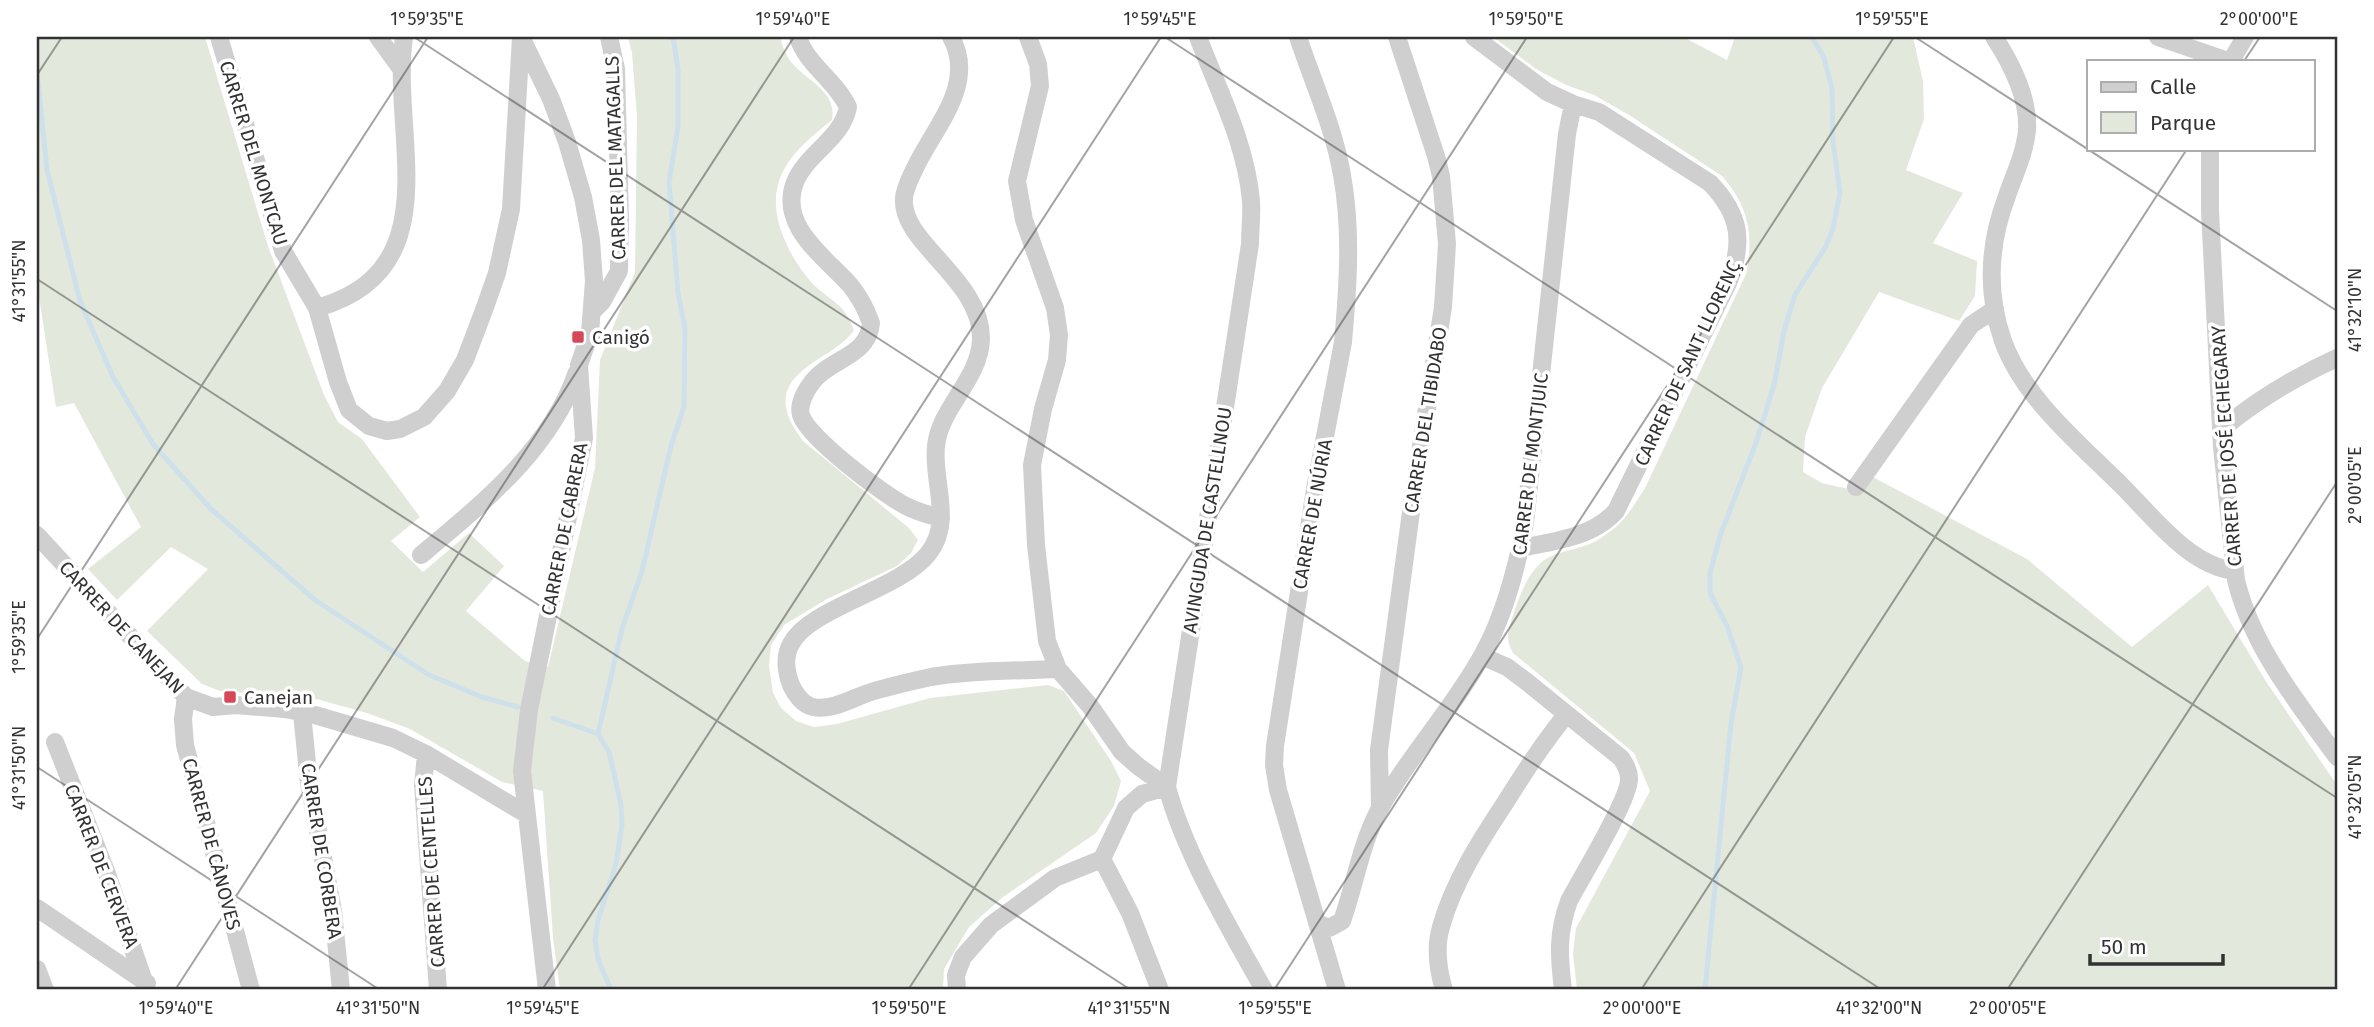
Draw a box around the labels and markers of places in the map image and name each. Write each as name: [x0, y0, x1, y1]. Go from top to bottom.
place label: Canigó: [592, 326, 650, 349]
marker: Canigó: [570, 329, 586, 345]
place label: Canejan: [244, 686, 313, 709]
marker: Canejan: [222, 689, 238, 705]

